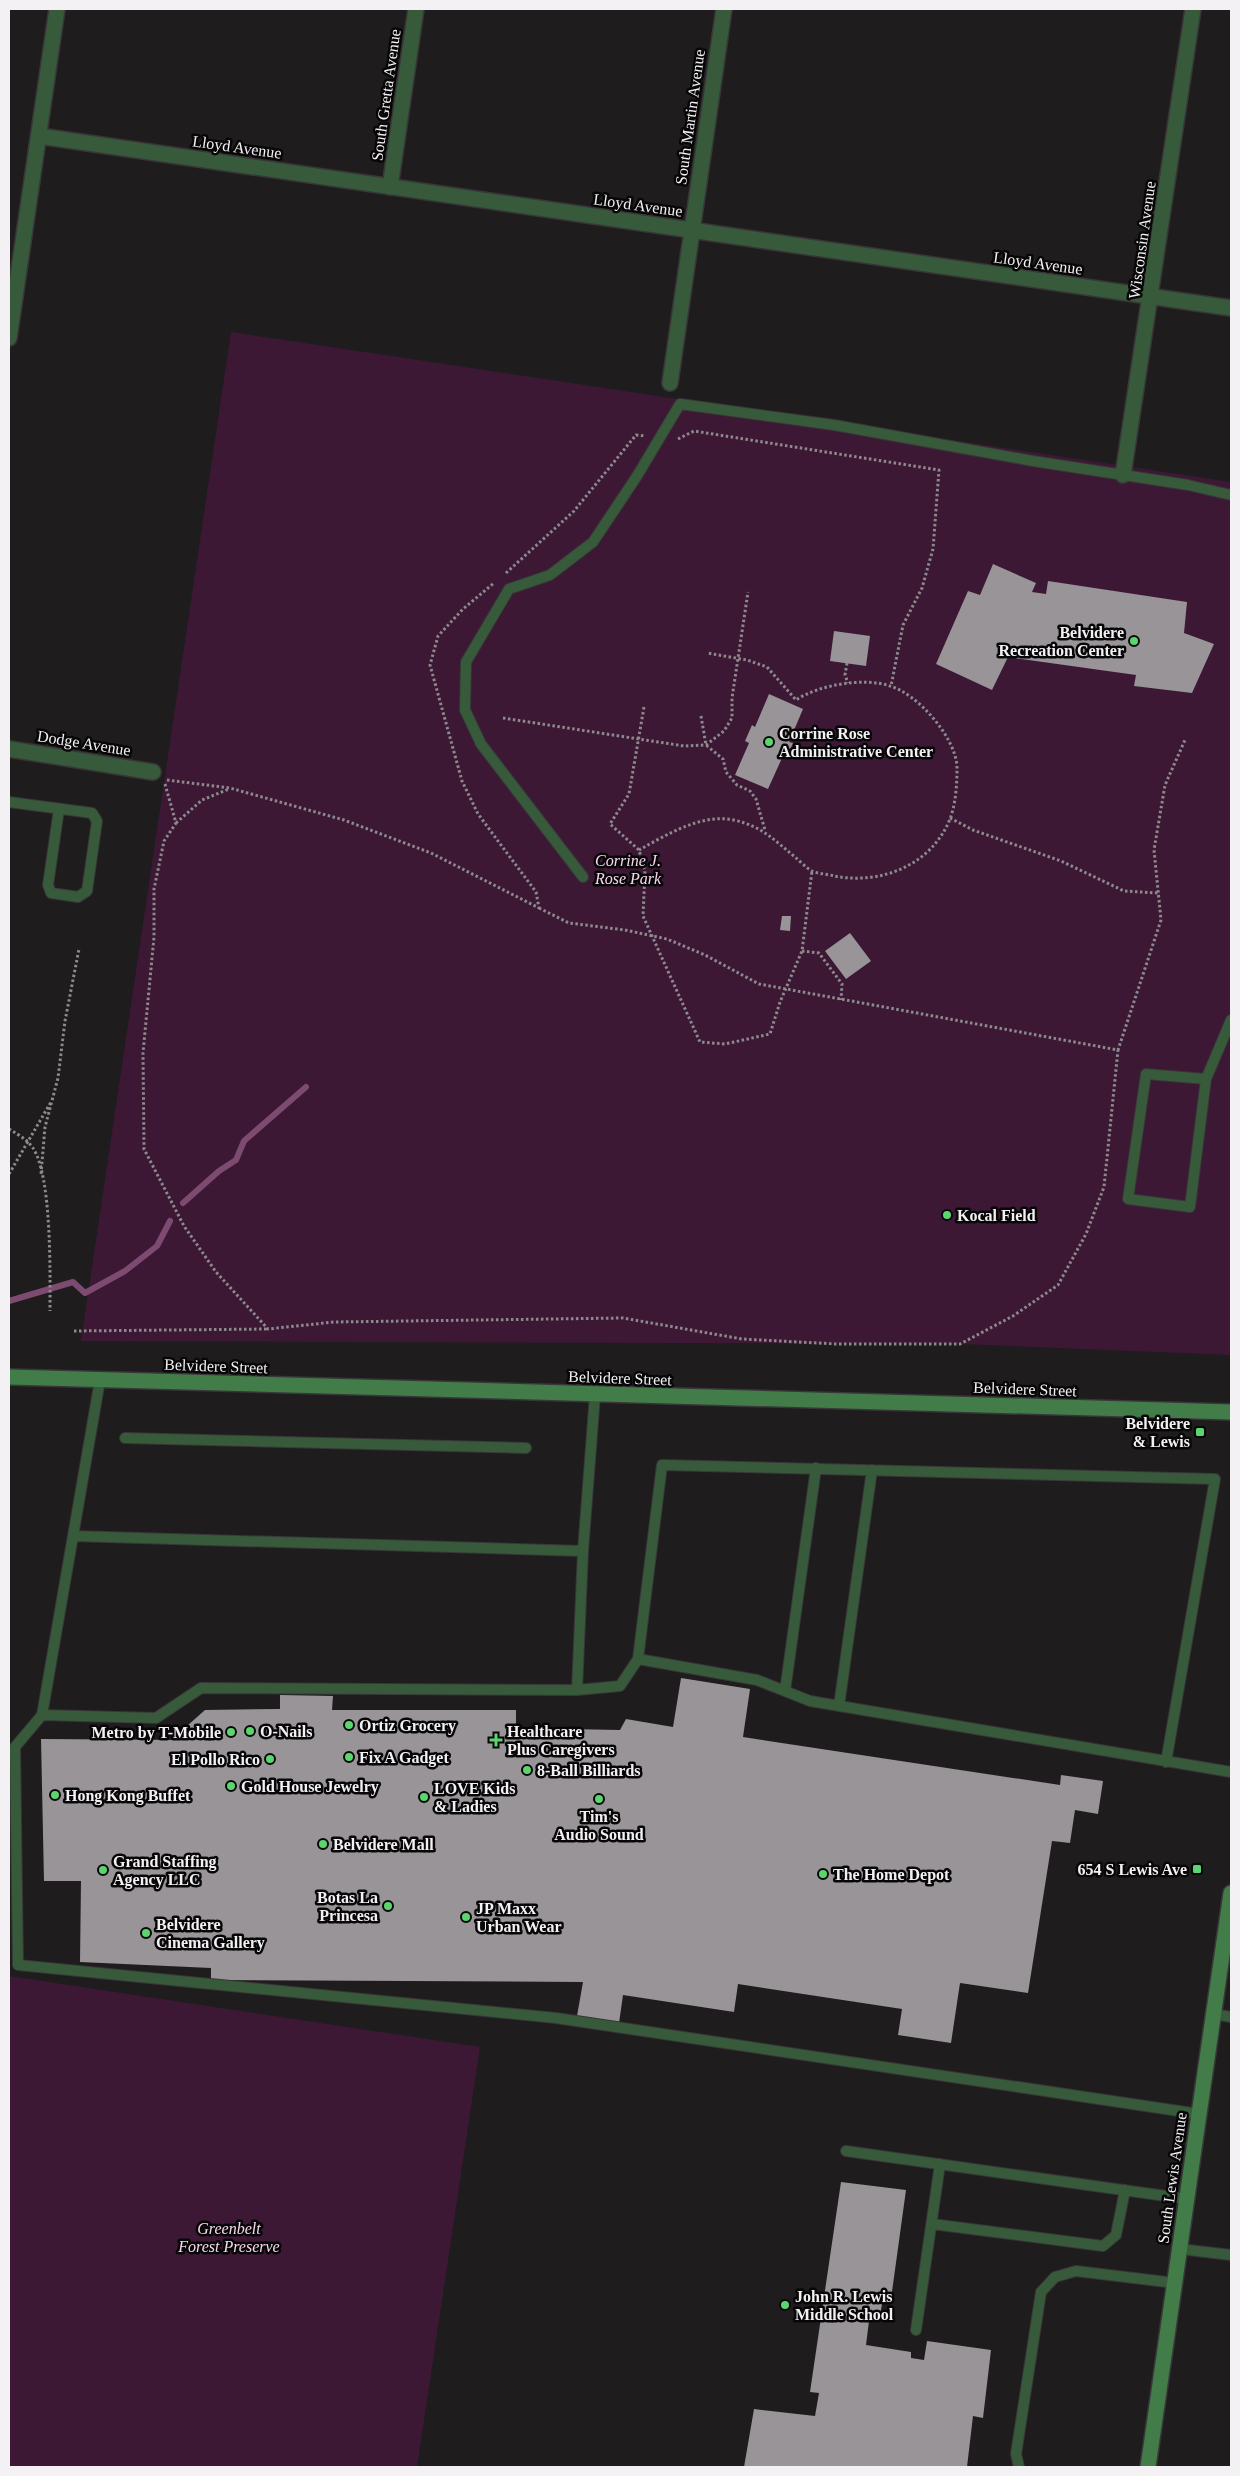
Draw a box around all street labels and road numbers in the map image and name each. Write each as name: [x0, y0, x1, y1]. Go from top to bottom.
street label: South Gretta Avenue: [368, 28, 404, 162]
street label: South Martin Avenue: [672, 48, 708, 186]
street label: Lloyd Avenue: [191, 132, 283, 163]
street label: Wisconsin Avenue: [1125, 180, 1159, 300]
street label: Lloyd Avenue: [592, 190, 684, 221]
street label: Lloyd Avenue: [992, 248, 1084, 279]
street label: Dodge Avenue: [36, 727, 132, 760]
street label: Belvidere Street: [164, 1356, 269, 1376]
street label: Belvidere Street: [568, 1368, 673, 1388]
street label: Belvidere Street: [973, 1379, 1078, 1399]
street label: South Lewis Avenue: [1154, 2111, 1190, 2245]

